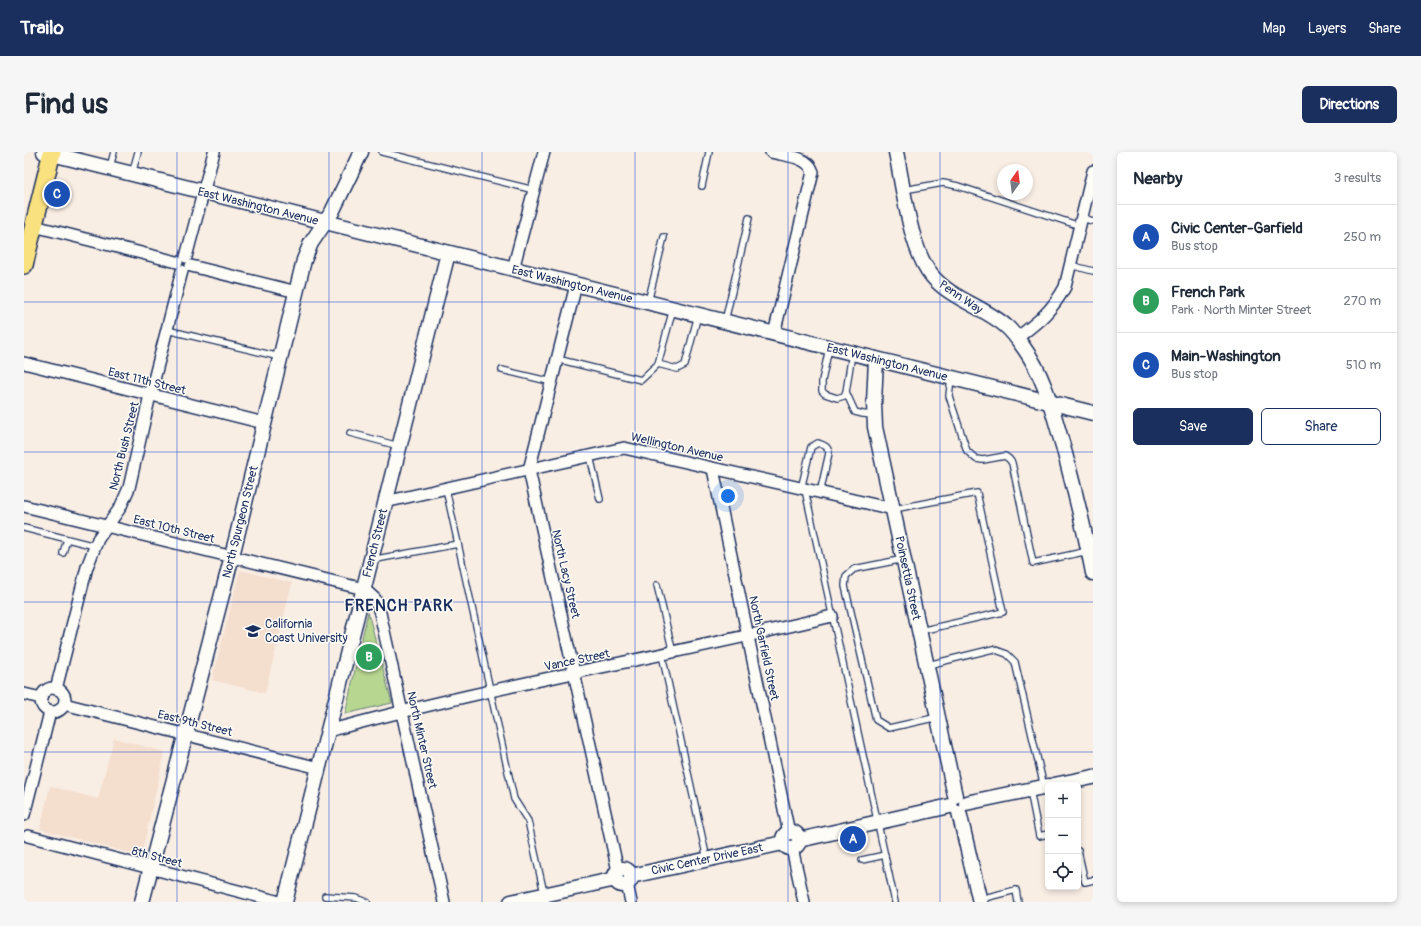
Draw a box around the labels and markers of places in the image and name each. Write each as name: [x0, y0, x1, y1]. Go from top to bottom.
pin: C: [44, 179, 70, 209]
place label: California Coast University: [265, 617, 348, 646]
school or university icon: California Coast University: [244, 622, 262, 640]
pin: B: [356, 642, 382, 672]
pin: A: [840, 824, 866, 854]

